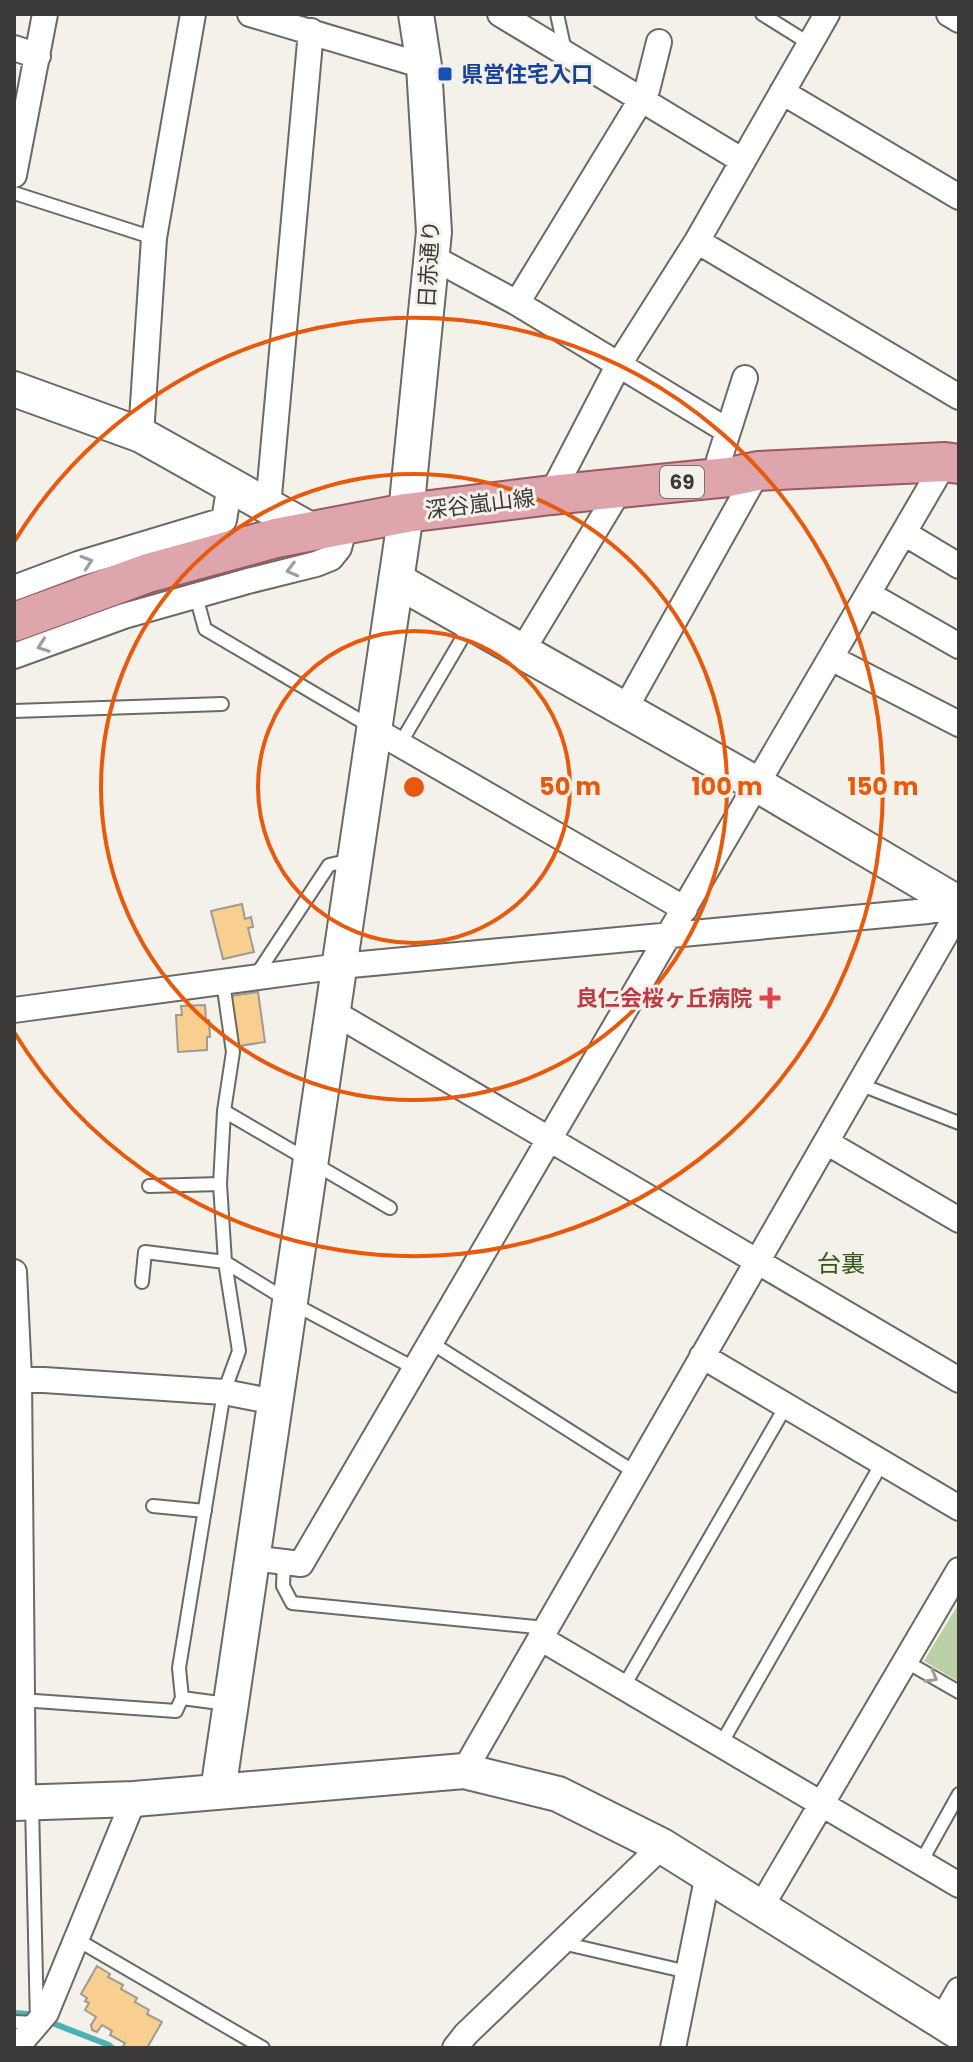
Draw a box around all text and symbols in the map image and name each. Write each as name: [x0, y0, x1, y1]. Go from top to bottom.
place label: 県営住宅入口: [461, 59, 593, 90]
marker: 県営住宅入口: [436, 65, 454, 83]
street label: 日赤通り: [411, 219, 447, 309]
road number: 69: [660, 466, 704, 498]
street label: 深谷嵐山線: [424, 482, 536, 526]
one-way arrow: [80, 555, 94, 571]
one-way arrow: [285, 561, 299, 578]
one-way arrow: [37, 636, 51, 653]
text: 50 m: [539, 770, 601, 803]
text: 100 m: [692, 770, 762, 803]
text: 150 m: [848, 770, 918, 803]
centre of rings: [400, 773, 428, 801]
place label: 良仁会桜ヶ丘病院: [576, 983, 752, 1014]
marker: 良仁会桜ヶ丘病院: [759, 987, 781, 1009]
district label: 台裏: [817, 1247, 865, 1280]
one-way arrow: [923, 1667, 938, 1683]

